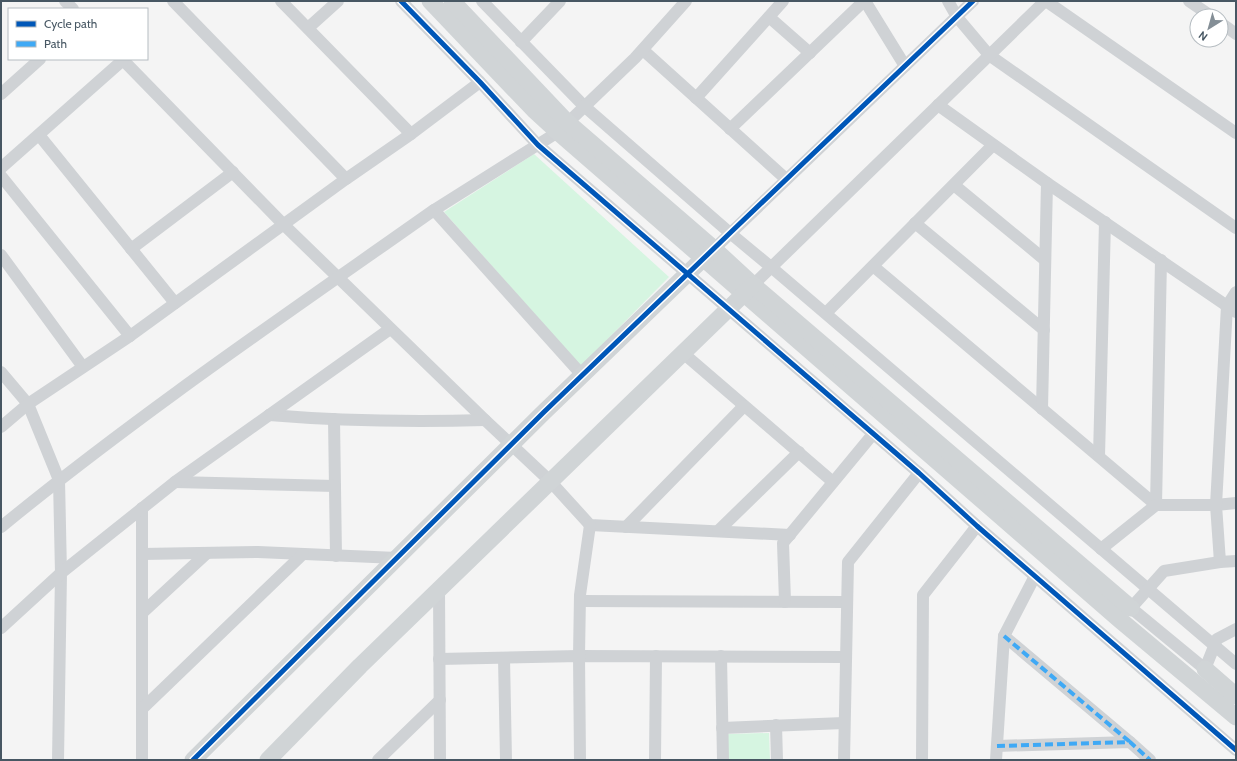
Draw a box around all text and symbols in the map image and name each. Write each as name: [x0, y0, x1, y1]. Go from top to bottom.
legend: [8, 8, 148, 60]
north arrow: [1189, 8, 1229, 48]
text: Cycle path: [44, 16, 97, 31]
text: N: [1196, 28, 1210, 44]
text: Path: [44, 36, 67, 51]

